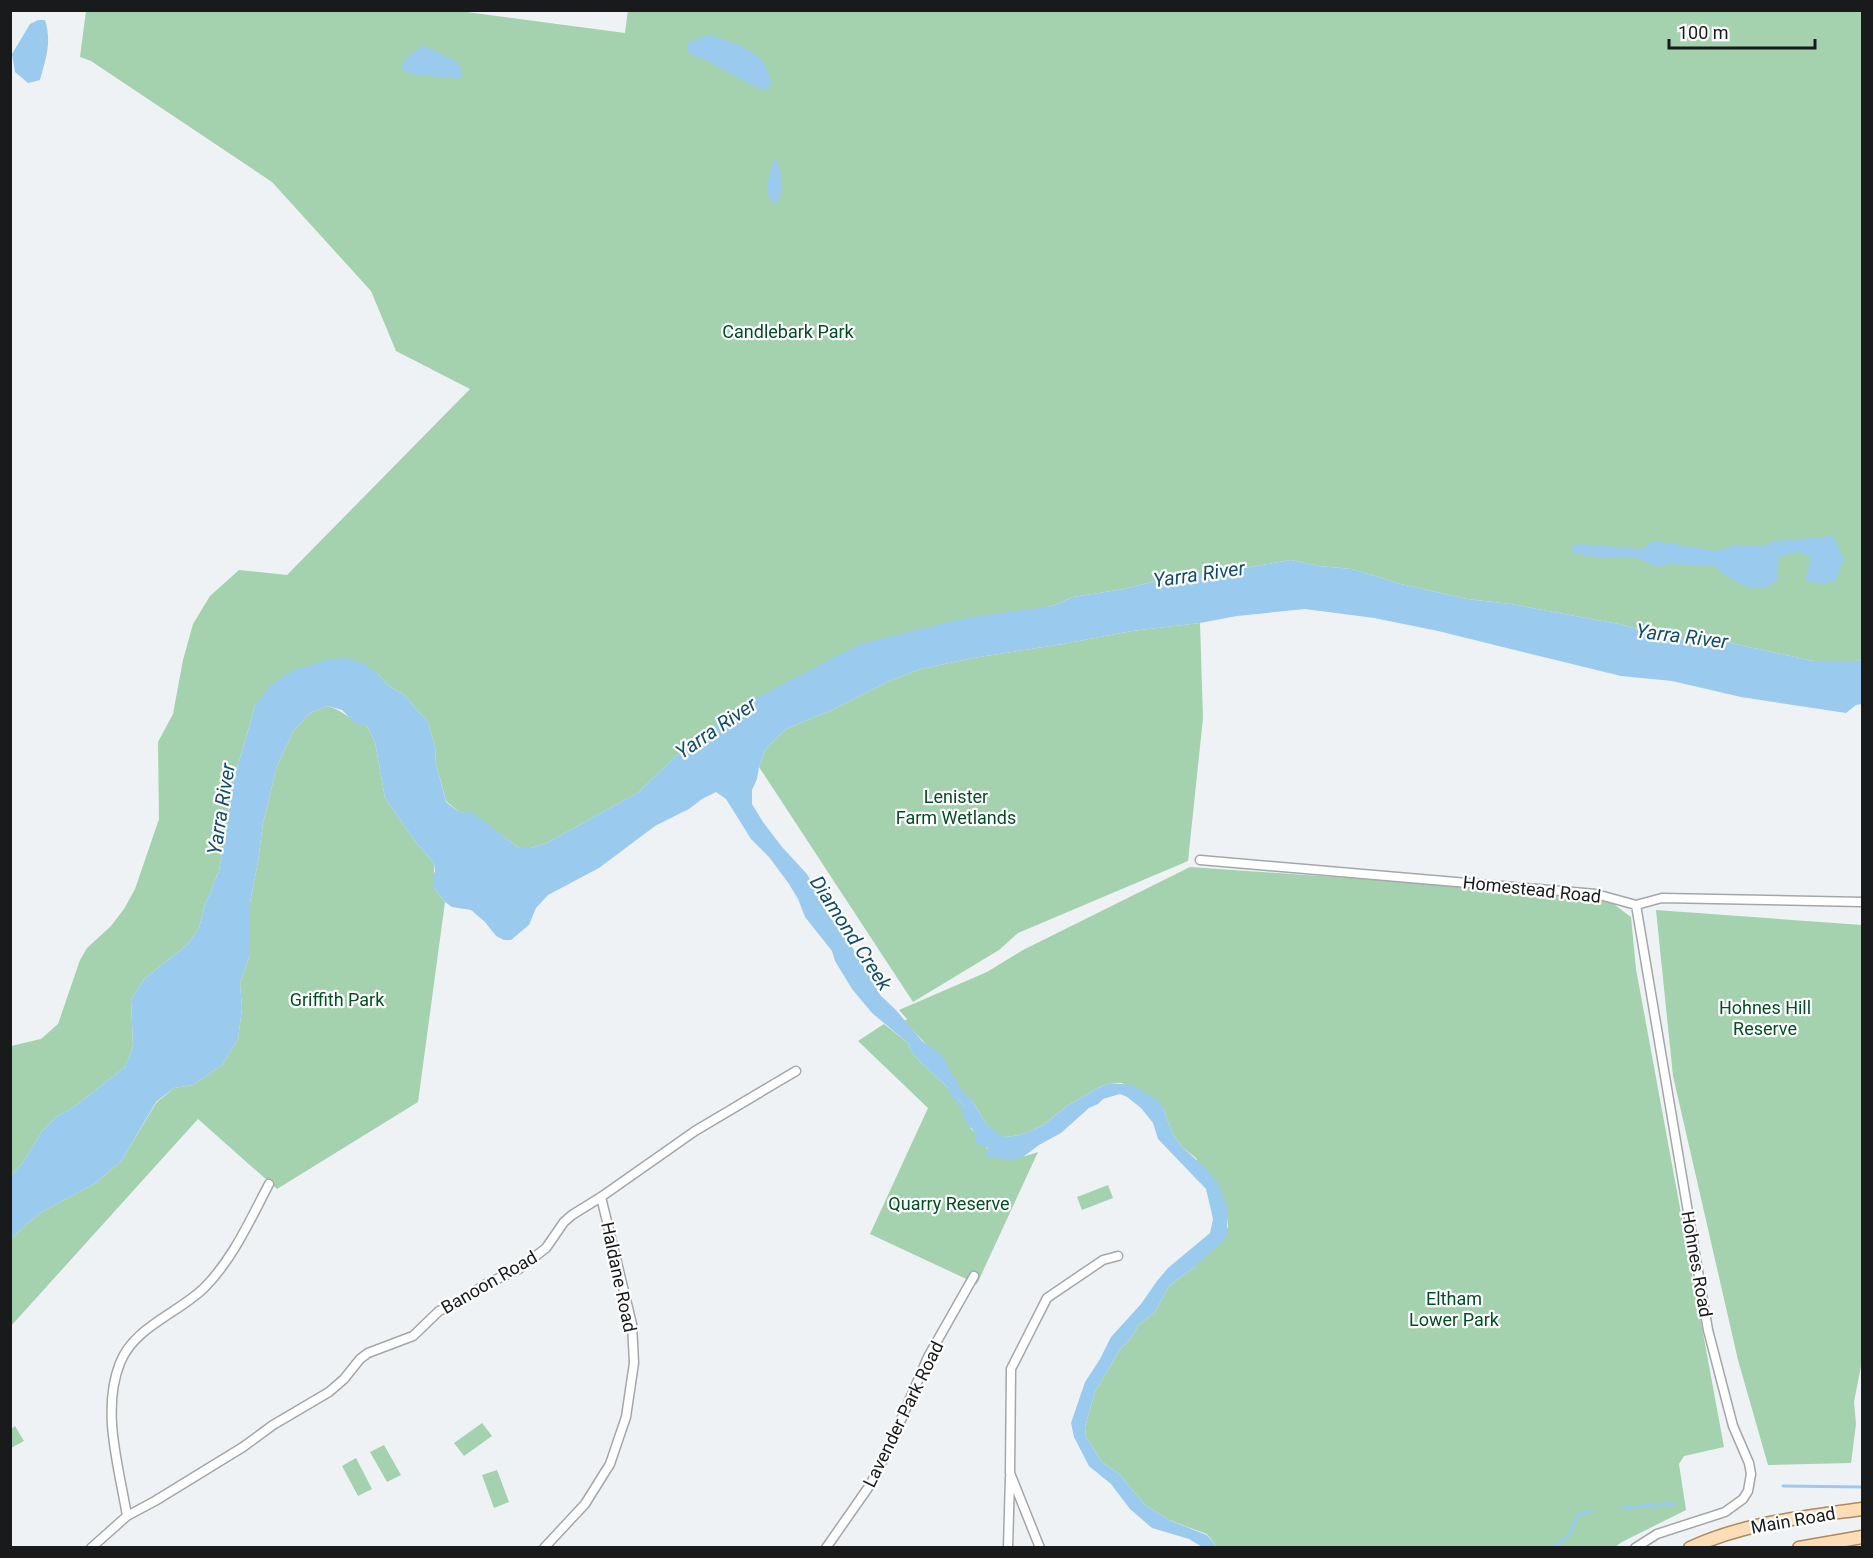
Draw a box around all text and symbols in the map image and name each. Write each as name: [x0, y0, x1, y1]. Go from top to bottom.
scale bar: [1669, 12, 1814, 50]
text: 100 m: [1678, 22, 1729, 43]
park label: Candlebark Park: [722, 321, 855, 342]
water label: Yarra River: [1152, 555, 1248, 592]
water label: Yarra River: [1635, 618, 1731, 654]
water label: Yarra River: [671, 691, 762, 764]
water label: Yarra River: [202, 760, 240, 857]
park label: Lenister Farm Wetlands: [896, 786, 1016, 828]
water label: Diamond Creek: [805, 871, 898, 996]
street label: Homestead Road: [1462, 871, 1602, 907]
park label: Griffith Park: [290, 989, 385, 1010]
park label: Hohnes Hill Reserve: [1719, 997, 1811, 1039]
park label: Quarry Reserve: [888, 1193, 1010, 1214]
street label: Hohnes Road: [1677, 1209, 1717, 1319]
street label: Haldane Road: [597, 1220, 641, 1334]
street label: Banoon Road: [437, 1246, 541, 1318]
park label: Eltham Lower Park: [1409, 1288, 1500, 1330]
street label: Lavender Park Road: [859, 1338, 947, 1490]
street label: Main Road: [1749, 1502, 1837, 1538]

